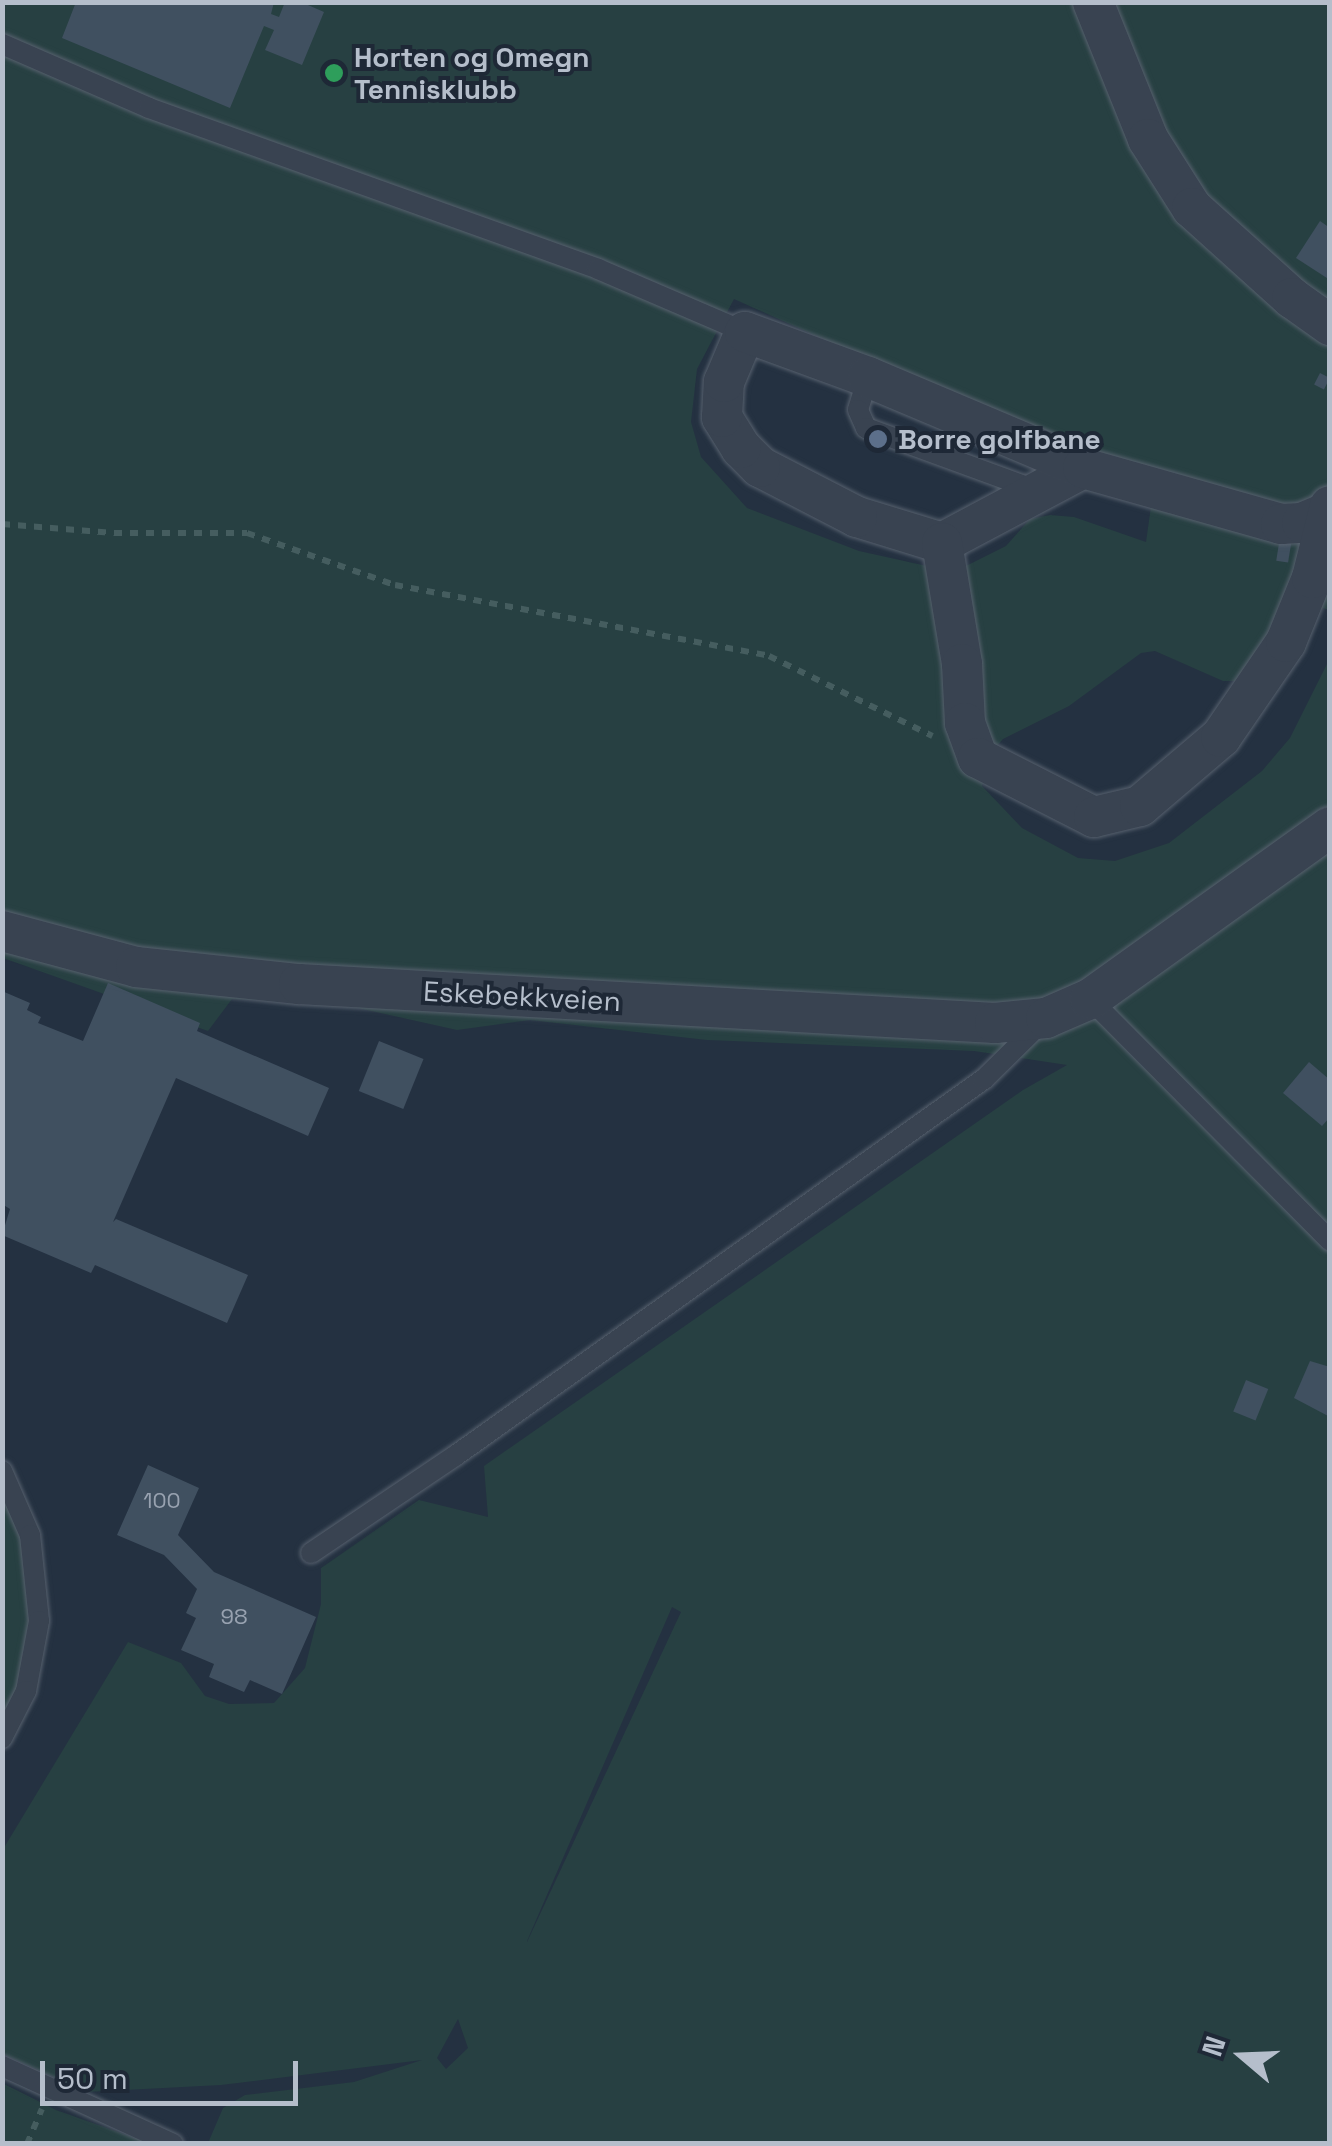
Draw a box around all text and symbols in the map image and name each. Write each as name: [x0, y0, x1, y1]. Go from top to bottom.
place label: Horten og Omegn Tennisklubb: [354, 40, 590, 106]
marker: Horten og Omegn Tennisklubb: [323, 62, 345, 84]
place label: Borre golfbane: [898, 422, 1101, 456]
marker: Borre golfbane: [867, 428, 889, 450]
street label: Eskebekkveien: [422, 974, 622, 1018]
house number: 100: [143, 1488, 181, 1514]
house number: 98: [220, 1604, 248, 1630]
north arrow: [1192, 2006, 1292, 2106]
text: N: [1194, 2032, 1234, 2061]
scale bar: [45, 2041, 302, 2103]
text: 50 m: [57, 2059, 128, 2098]

